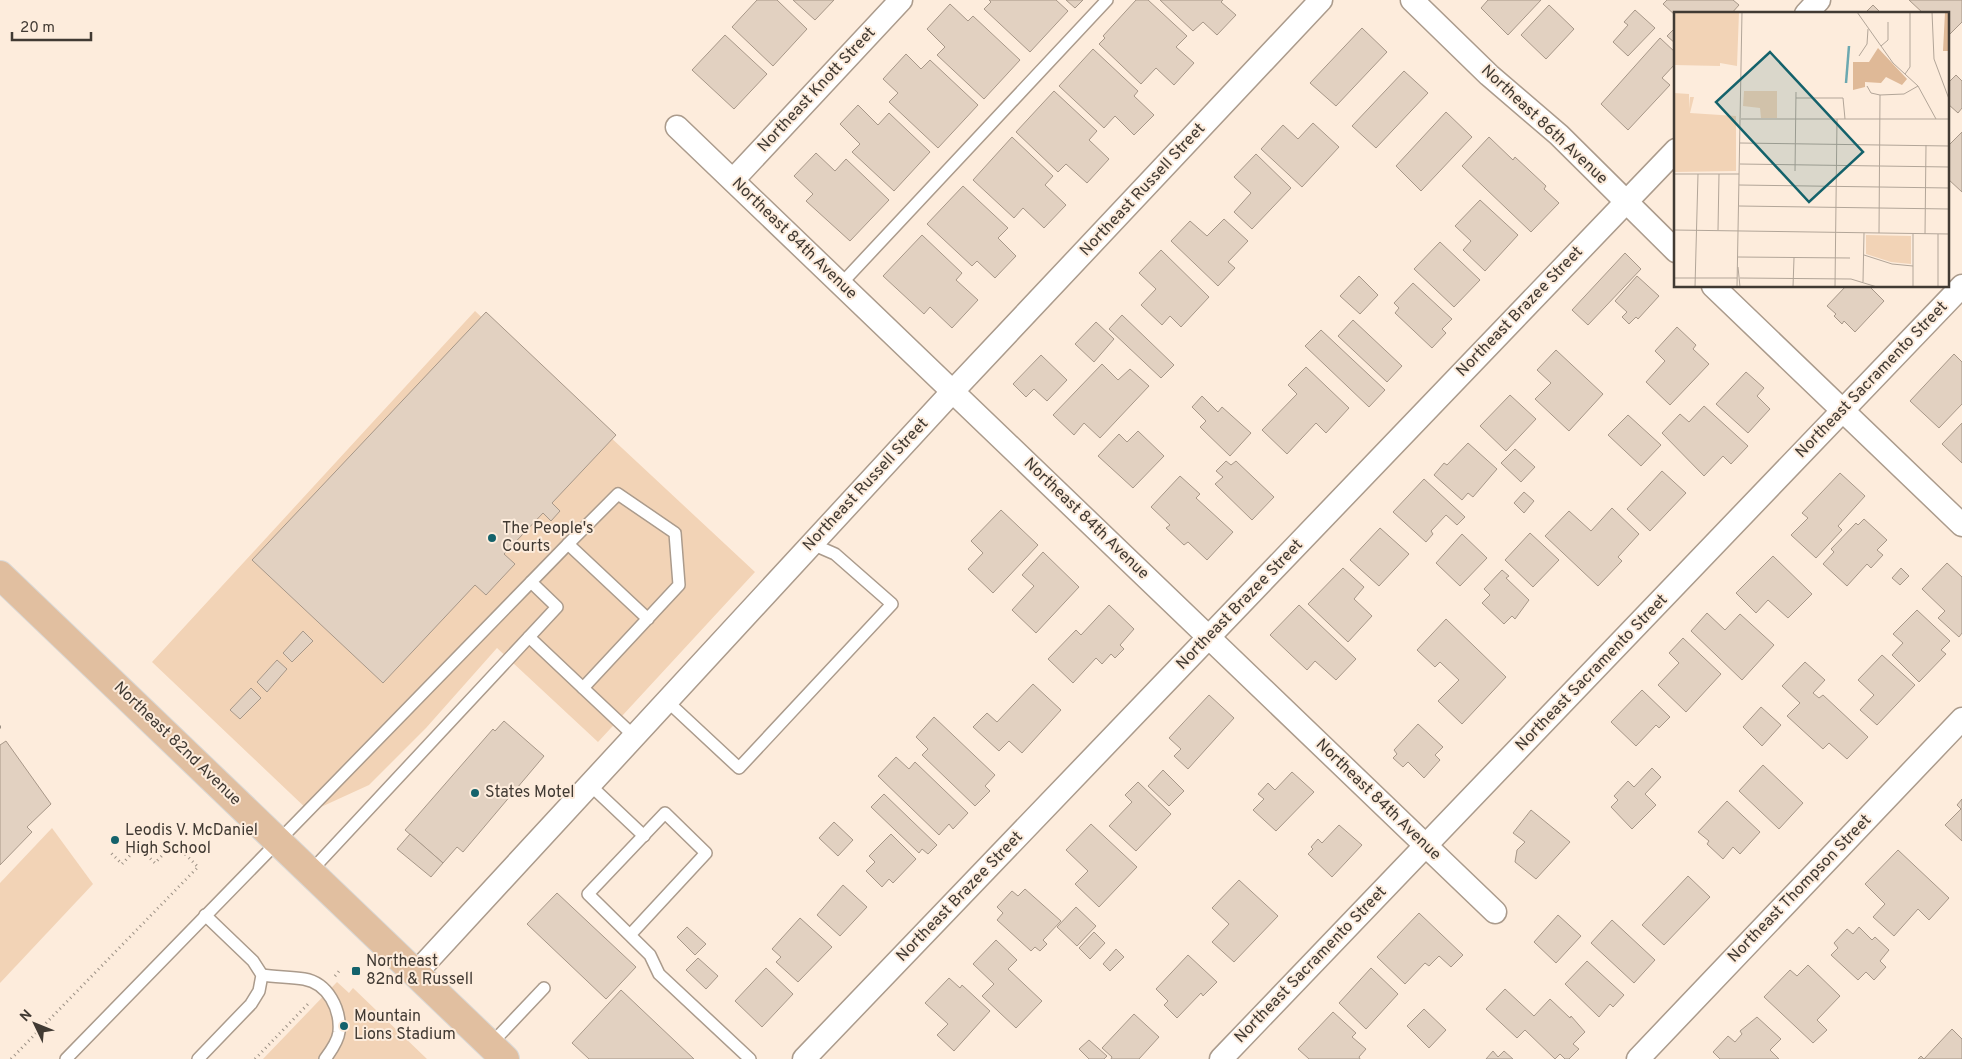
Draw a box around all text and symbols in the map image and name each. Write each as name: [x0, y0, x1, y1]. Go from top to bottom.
scale bar: [12, 10, 91, 42]
inset map: [1674, 12, 1950, 288]
text: 20 m: [20, 19, 55, 38]
street label: Northeast Knott Street: [754, 23, 880, 157]
street label: Northeast 86th Avenue: [1476, 61, 1612, 189]
street label: Northeast Russell Street: [1076, 119, 1210, 261]
street label: Northeast 84th Avenue: [727, 174, 861, 304]
street label: Northeast Brazee Street: [1452, 243, 1588, 381]
street label: Northeast Sacramento Street: [1792, 297, 1952, 463]
street label: Northeast Russell Street: [799, 414, 933, 556]
street label: Northeast 84th Avenue: [1019, 454, 1153, 584]
place label: The People's Courts: [502, 519, 594, 557]
marker: The People's Courts: [486, 532, 498, 544]
street label: Northeast Brazee Street: [1172, 536, 1308, 674]
street label: Northeast Sacramento Street: [1512, 590, 1672, 756]
street label: Northeast 82nd Avenue: [109, 678, 245, 810]
street label: Northeast 84th Avenue: [1311, 735, 1445, 865]
place label: States Motel: [485, 783, 574, 803]
marker: States Motel: [469, 787, 481, 799]
street label: Northeast Thompson Street: [1724, 811, 1876, 967]
place label: Leodis V. McDaniel High School: [125, 821, 258, 859]
street label: Northeast Brazee Street: [892, 828, 1028, 966]
marker: Leodis V. McDaniel High School: [109, 834, 121, 846]
street label: Northeast Sacramento Street: [1231, 882, 1391, 1048]
place label: Northeast 82nd & Russell: [366, 952, 473, 990]
marker: Northeast 82nd & Russell: [350, 965, 362, 977]
north arrow: [10, 999, 60, 1049]
text: N: [17, 1007, 36, 1026]
place label: Mountain Lions Stadium: [354, 1007, 456, 1045]
marker: Mountain Lions Stadium: [338, 1020, 350, 1032]

